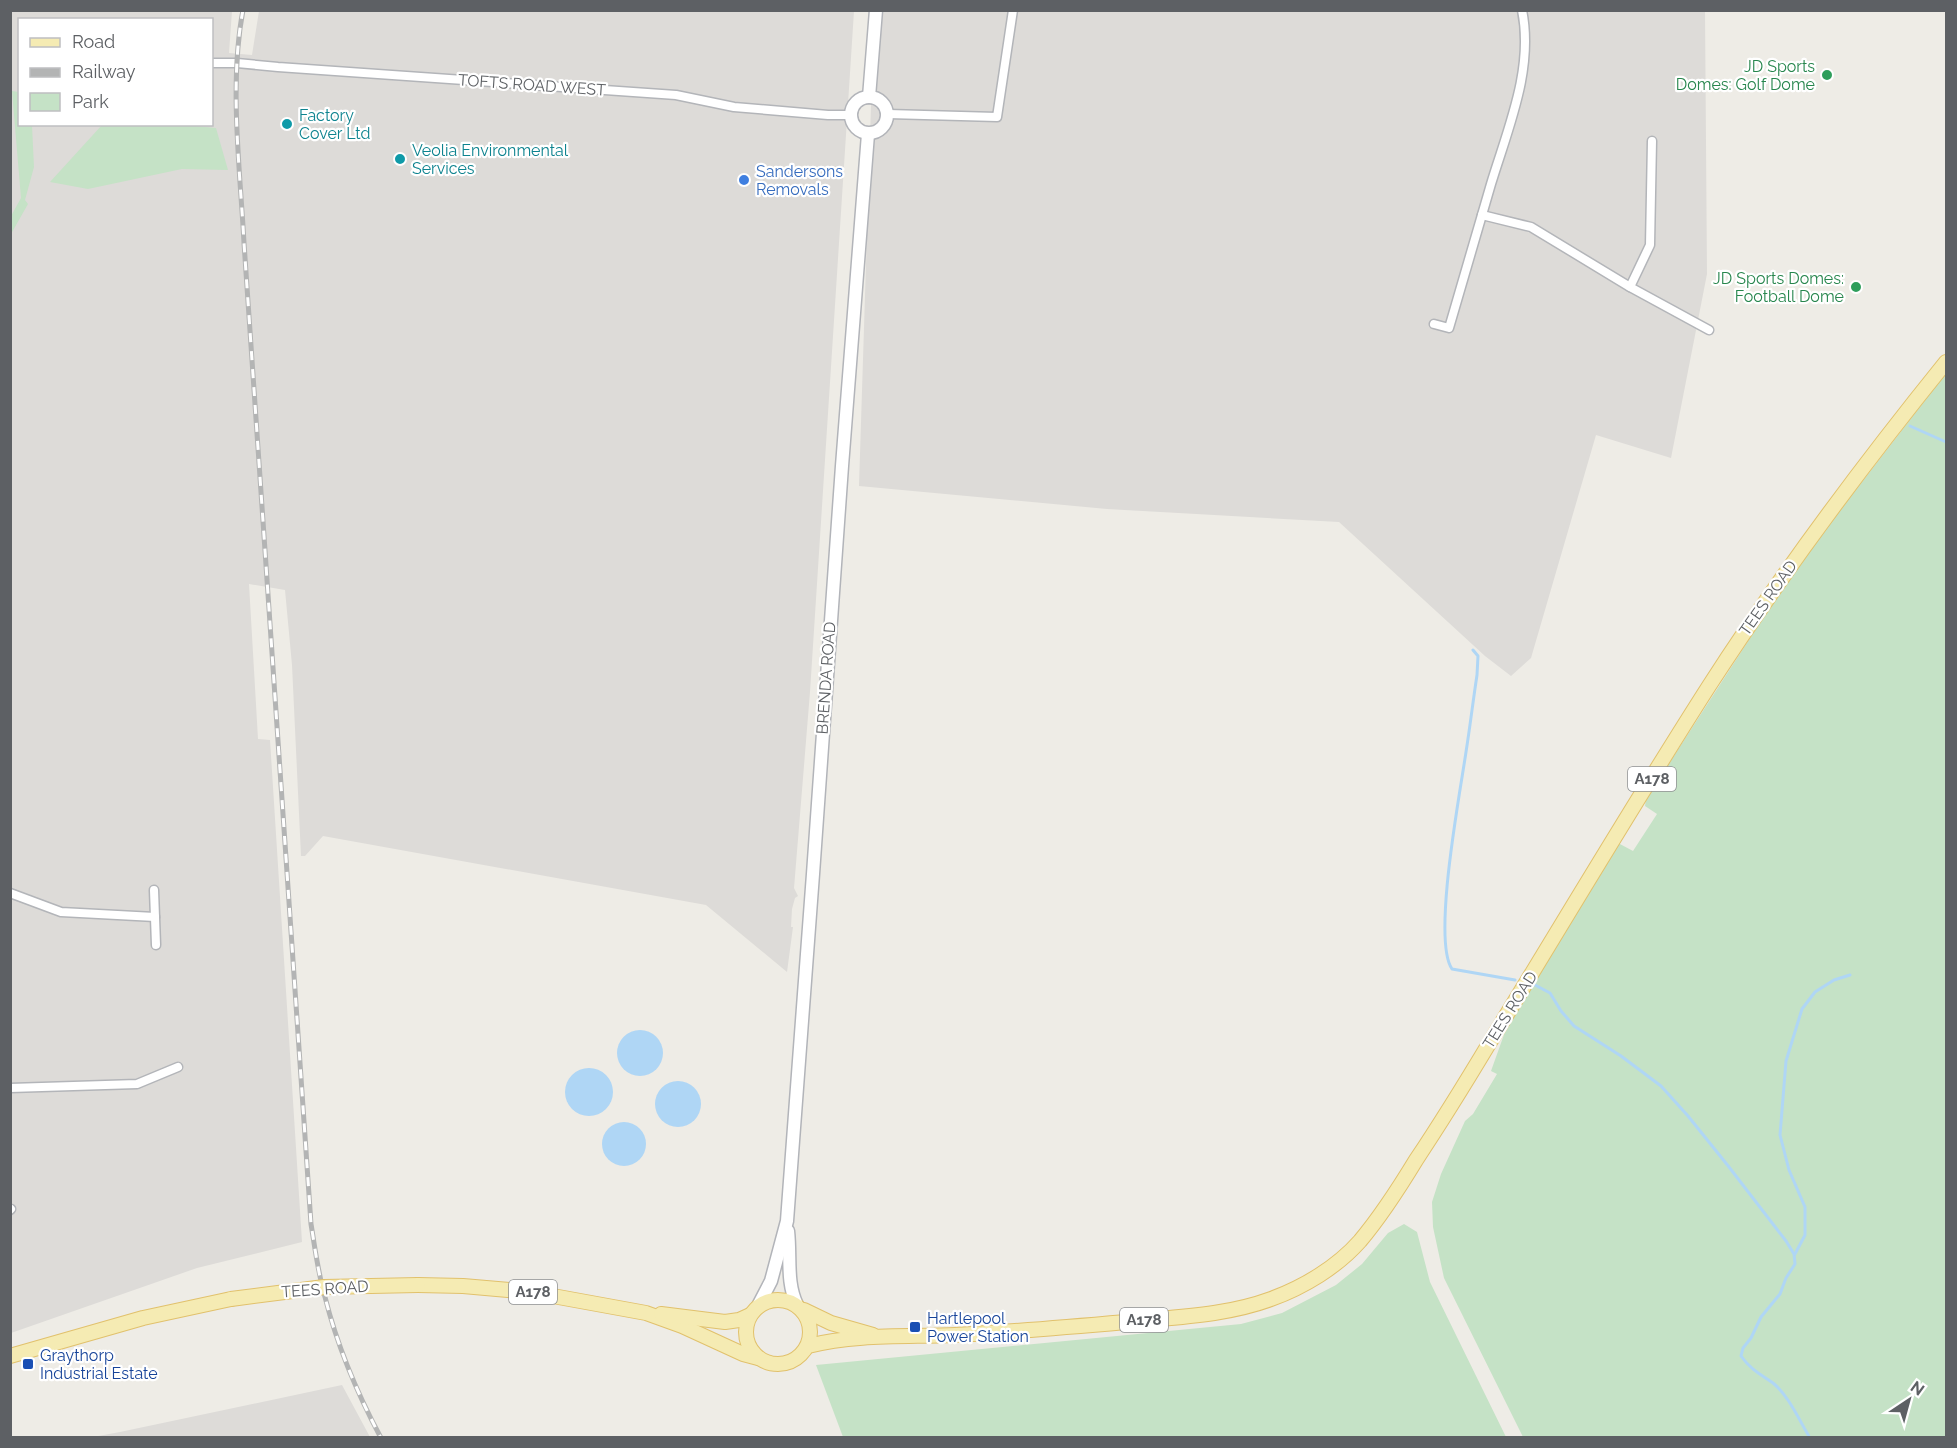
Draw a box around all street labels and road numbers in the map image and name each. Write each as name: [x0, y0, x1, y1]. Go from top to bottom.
street label: TOFTS ROAD WEST: [457, 70, 607, 100]
street label: TEES ROAD: [1735, 557, 1801, 639]
street label: BRENDA ROAD: [813, 621, 839, 735]
road number: A178: [1628, 767, 1676, 791]
street label: TEES ROAD: [1479, 968, 1541, 1052]
street label: TEES ROAD: [281, 1276, 369, 1302]
road number: A178: [509, 1280, 557, 1304]
road number: A178: [1120, 1308, 1168, 1332]

